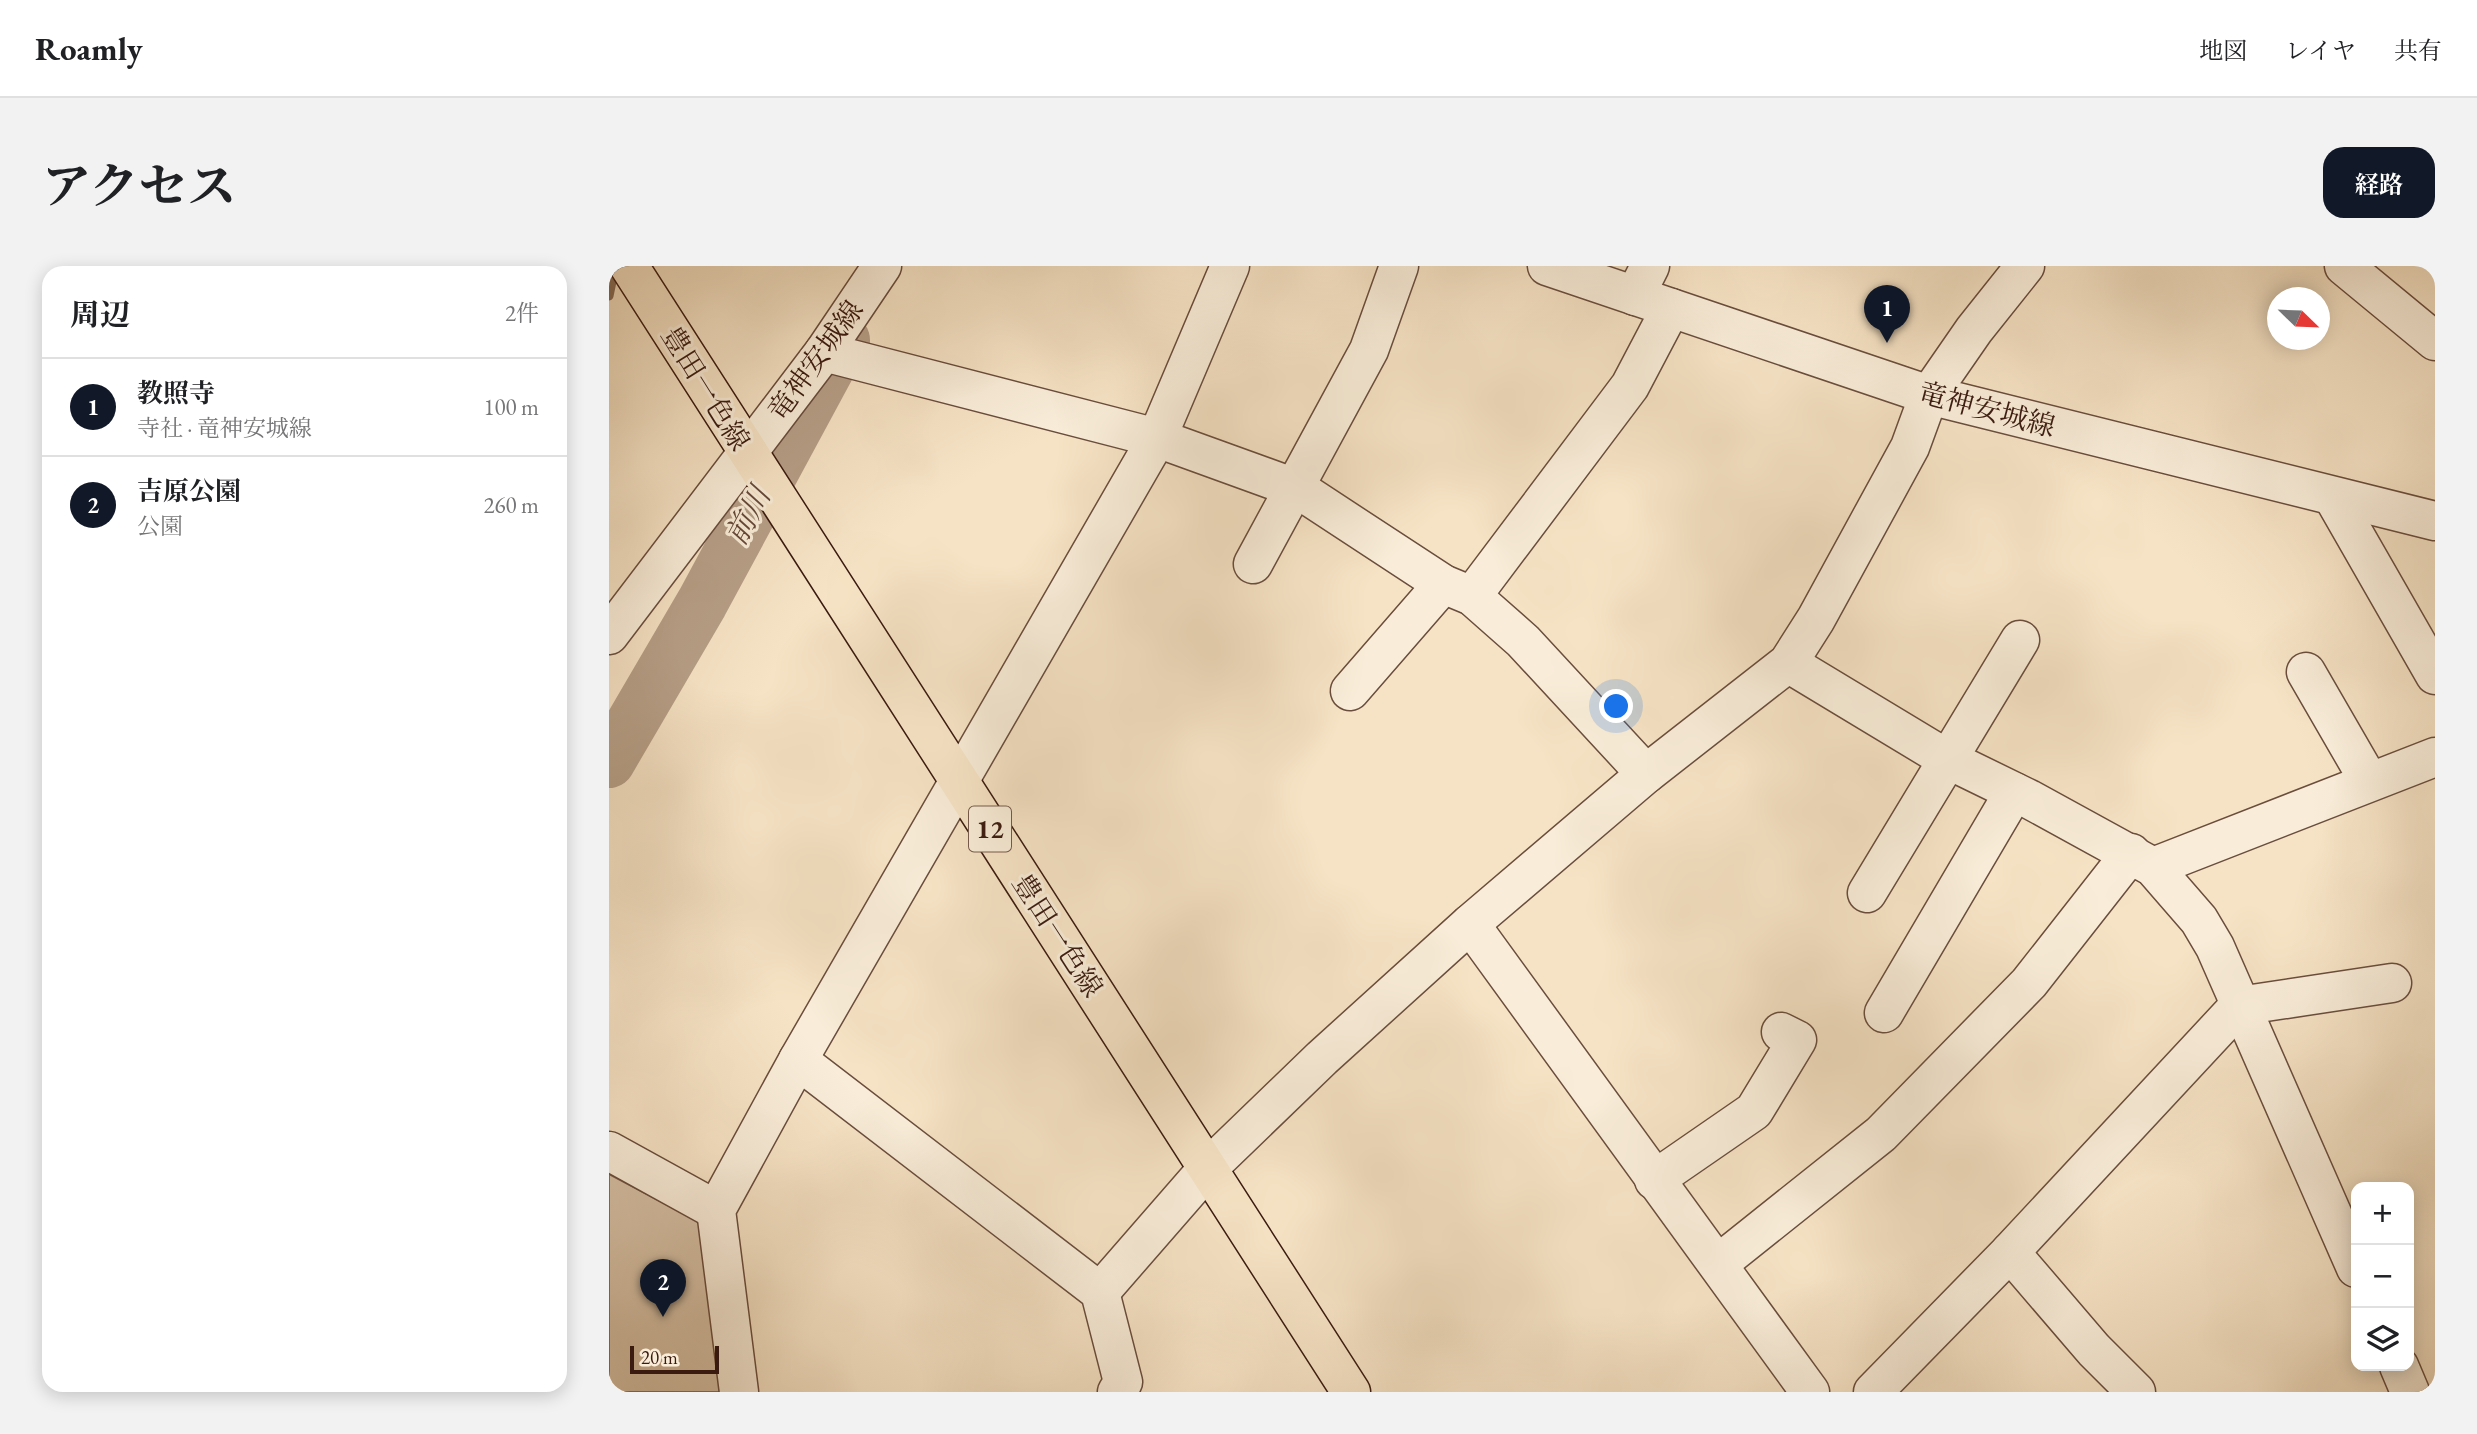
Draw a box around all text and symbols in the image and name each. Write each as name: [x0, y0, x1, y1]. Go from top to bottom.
text: Roamly: [35, 27, 143, 70]
text: 地図: [2199, 35, 2247, 66]
text: レイヤ: [2285, 35, 2356, 66]
text: 共有: [2394, 35, 2442, 66]
button: 経路: [2323, 147, 2435, 218]
text: アクセス: [42, 154, 237, 218]
pin: 1: [1864, 285, 1910, 343]
north arrow: [2267, 287, 2330, 350]
street label: 竜神安城線: [759, 293, 871, 427]
text: 周辺: [70, 295, 130, 334]
text: 2件: [505, 298, 539, 328]
street label: 豊田一色線: [654, 319, 758, 457]
street label: 竜神安城線: [1915, 373, 2059, 445]
text: 教照寺: [137, 376, 215, 410]
text: 1: [87, 392, 99, 422]
text: 100 m: [483, 392, 539, 422]
text: 寺社 · 竜神安城線: [137, 413, 312, 443]
text: 吉原公園: [137, 474, 241, 508]
water label: 前川: [716, 477, 780, 551]
text: 2: [87, 490, 99, 520]
text: 260 m: [483, 490, 539, 520]
text: 公園: [137, 511, 183, 541]
your location: [1599, 689, 1633, 723]
road number: 12: [969, 806, 1011, 852]
street label: 豊田一色線: [1005, 866, 1111, 1004]
map controls: [2351, 1182, 2414, 1371]
button: +: [2351, 1182, 2414, 1245]
button: −: [2351, 1245, 2414, 1308]
pin: 2: [640, 1259, 686, 1317]
button: layers: [2351, 1308, 2414, 1371]
scale bar: [630, 1343, 719, 1375]
text: 20 m: [641, 1345, 678, 1370]

